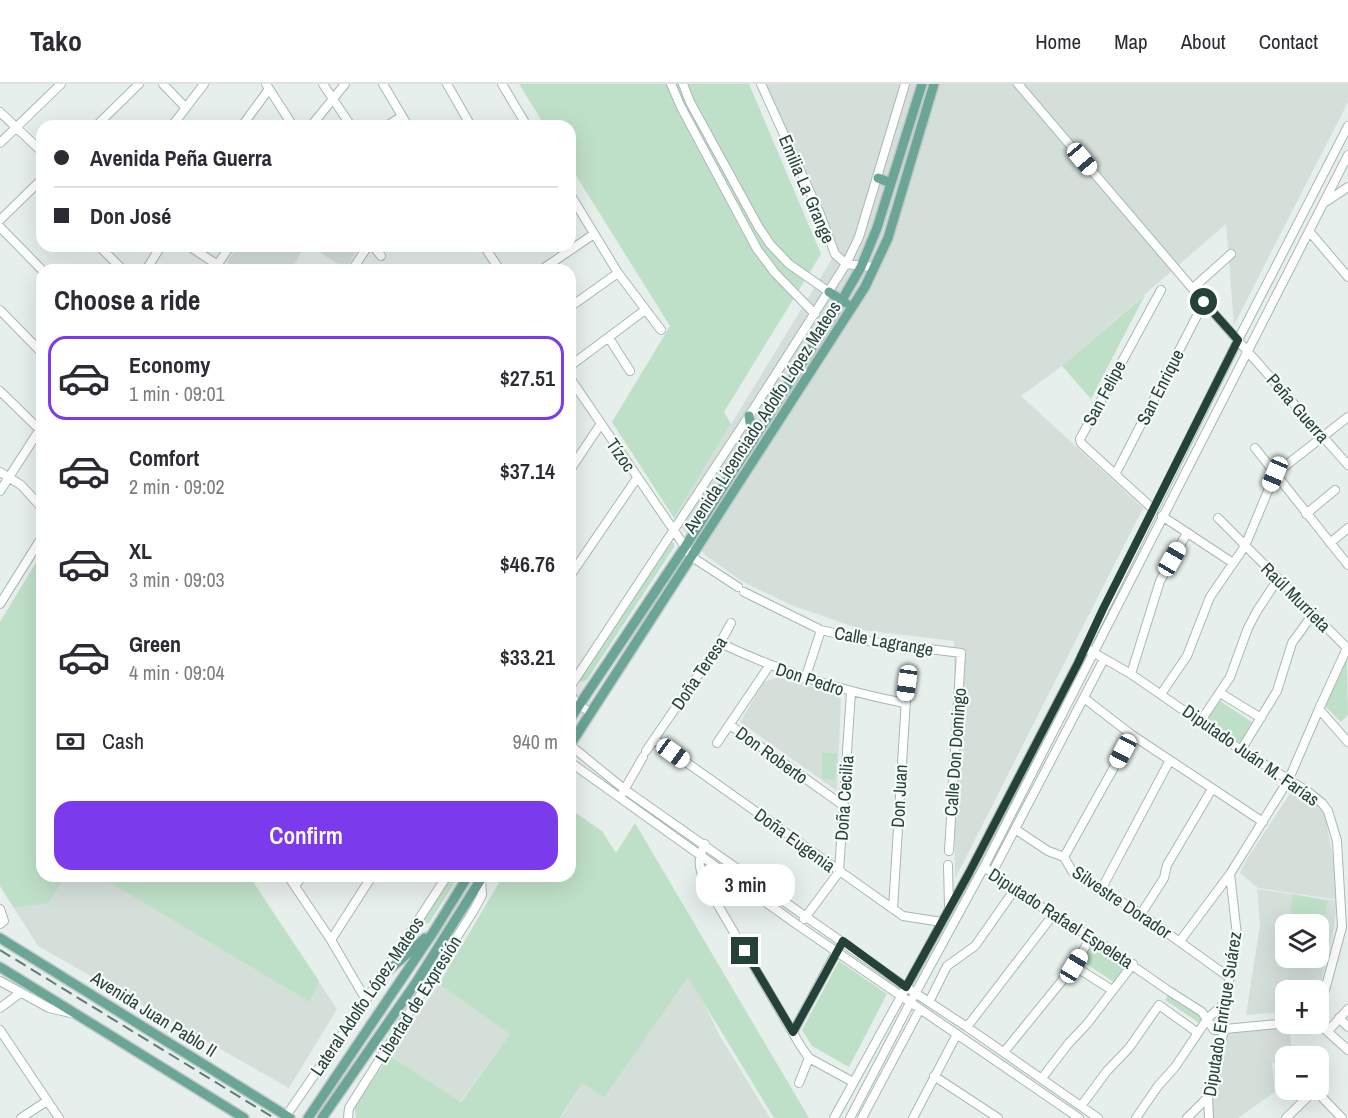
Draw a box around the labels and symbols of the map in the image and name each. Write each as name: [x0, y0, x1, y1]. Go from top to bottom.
street label: Emilia La Grange: [773, 131, 841, 247]
car: [1064, 139, 1100, 179]
route start: [1190, 288, 1217, 315]
street label: Avenida Licenciado Adolfo López Mateos: [677, 296, 847, 539]
street label: San Enrique: [1130, 345, 1190, 429]
street label: San Felipe: [1076, 356, 1132, 430]
street label: Peña Guerra: [1261, 368, 1335, 448]
street label: Tízoc: [600, 433, 642, 477]
car: [1260, 454, 1290, 494]
car: [1155, 539, 1189, 579]
street label: Raúl Murrieta: [1256, 557, 1336, 637]
street label: Calle Lagrange: [833, 620, 935, 662]
street label: Doña Teresa: [665, 631, 733, 715]
street label: Don Pedro: [773, 656, 847, 702]
car: [896, 664, 918, 702]
street label: Calle Don Domingo: [938, 687, 972, 817]
street label: Diputado Juán M. Farías: [1178, 698, 1324, 812]
street label: Don Roberto: [731, 720, 813, 790]
car: [1107, 731, 1139, 771]
car: [653, 735, 693, 771]
street label: Doña Cecilia: [829, 755, 859, 841]
street label: Don Juan: [885, 764, 913, 828]
street label: Doña Eugenia: [749, 802, 841, 878]
street label: Silvestre Dorador: [1067, 860, 1177, 945]
street label: Diputado Rafael Espeleta: [984, 862, 1138, 974]
callout: 3 min: [696, 864, 795, 906]
street label: Lateral Adolfo López Mateos: [304, 911, 430, 1081]
street label: Diputado Enrique Suárez: [1197, 930, 1247, 1098]
street label: Libertad de Expresión: [369, 931, 467, 1067]
route end: [731, 937, 758, 964]
car: [1057, 946, 1091, 986]
street label: Avenida Juan Pablo II: [85, 965, 222, 1063]

